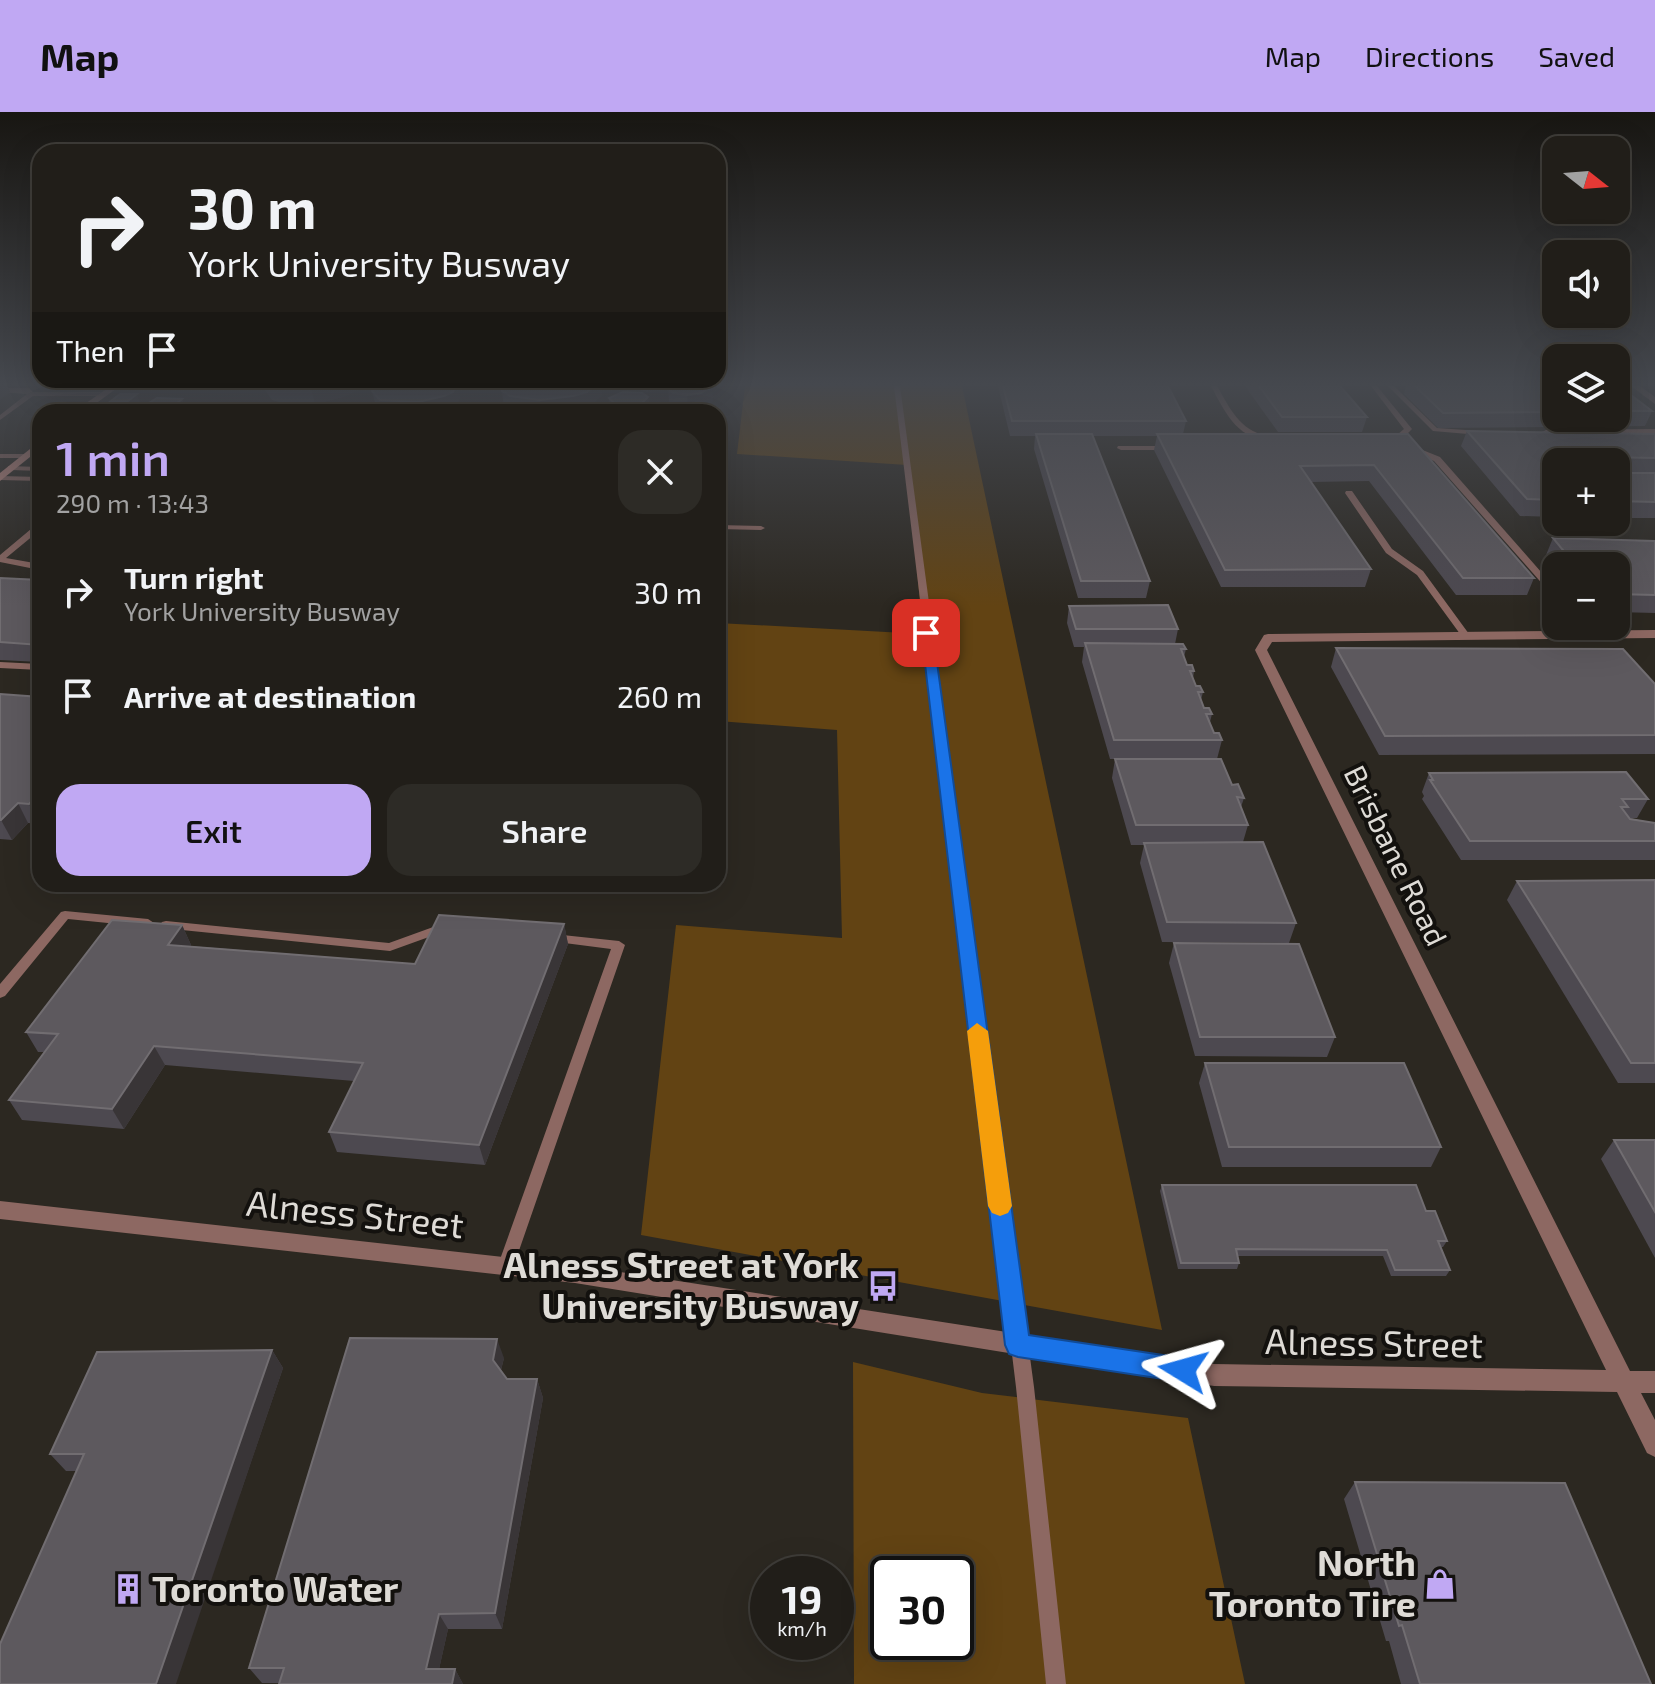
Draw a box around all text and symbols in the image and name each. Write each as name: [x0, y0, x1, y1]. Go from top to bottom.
text: Map: [40, 33, 119, 79]
text: Map: [1265, 39, 1321, 73]
text: Directions: [1365, 39, 1494, 73]
text: Saved: [1538, 39, 1615, 73]
north arrow: [1542, 136, 1630, 224]
map controls: [1542, 136, 1630, 640]
text: 30 m: [188, 173, 317, 240]
icon: right: [56, 176, 160, 280]
button: sound: [1542, 240, 1630, 328]
text: York University Busway: [188, 241, 570, 284]
icon: arrive: [140, 328, 184, 372]
text: Then: [56, 332, 124, 368]
button: layers: [1542, 344, 1630, 432]
text: 1 min: [56, 428, 170, 486]
button: close: [618, 430, 702, 514]
button: +: [1542, 448, 1630, 536]
text: 290 m · 13:43: [56, 487, 209, 518]
button: −: [1542, 552, 1630, 640]
text: Turn right: [124, 559, 264, 595]
icon: right: [56, 570, 100, 614]
text: 30 m: [634, 574, 702, 610]
text: York University Busway: [124, 595, 400, 626]
pin: [892, 599, 960, 667]
icon: arrive: [904, 611, 948, 655]
icon: arrive: [56, 674, 100, 718]
text: Arrive at destination: [124, 678, 416, 714]
text: 260 m: [617, 678, 702, 714]
street label: Brisbane Road: [1338, 759, 1456, 951]
button: Exit: [56, 784, 371, 876]
button: Share: [387, 784, 702, 876]
street label: Alness Street: [245, 1180, 466, 1245]
place label: Alness Street at York University Busway: [504, 1242, 860, 1327]
bus stop icon: Alness Street at York University Busway: [866, 1269, 900, 1303]
street label: Alness Street: [1265, 1318, 1483, 1365]
position arrow: [1141, 1328, 1225, 1412]
place label: North Toronto Tire: [1209, 1540, 1416, 1624]
speed limit sign: 30: [870, 1556, 974, 1660]
place label: Toronto Water: [152, 1566, 399, 1609]
shop icon: North Toronto Tire: [1423, 1567, 1457, 1601]
building icon: Toronto Water: [111, 1572, 145, 1606]
text: 19: [782, 1574, 822, 1622]
text: km/h: [777, 1616, 827, 1640]

